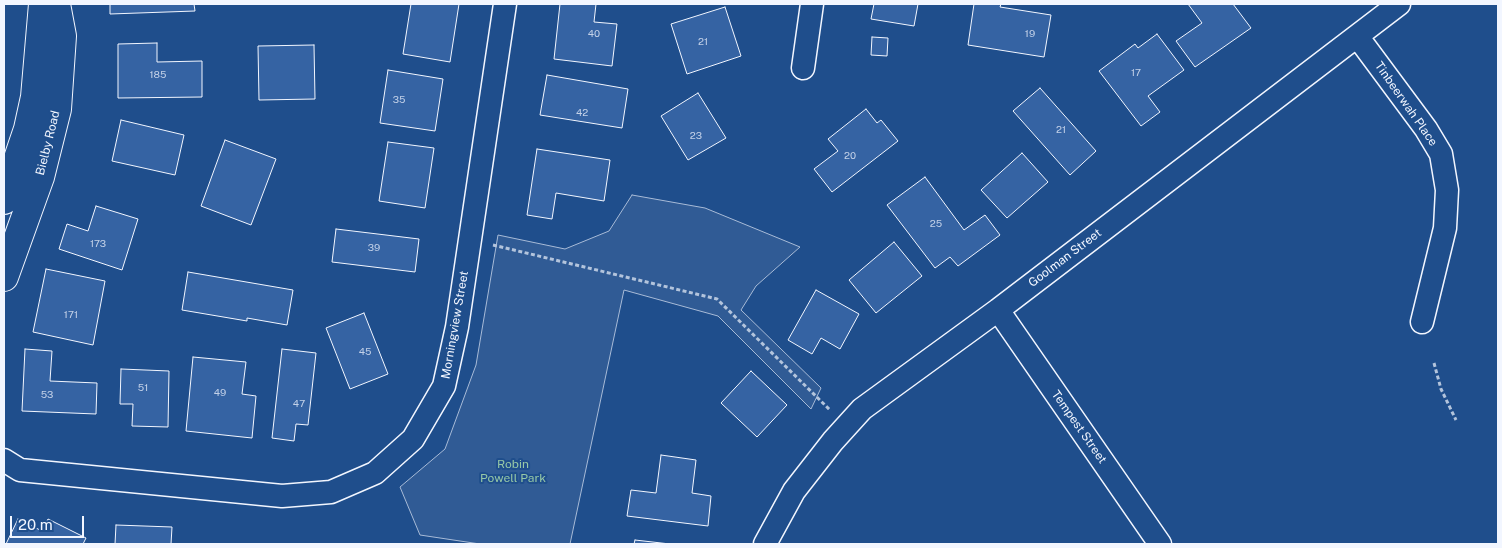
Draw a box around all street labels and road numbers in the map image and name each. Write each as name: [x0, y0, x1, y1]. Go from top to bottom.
street label: Tinbeerwah Place: [1372, 59, 1440, 149]
street label: Bielby Road: [33, 109, 63, 177]
street label: Goolman Street: [1026, 226, 1104, 290]
street label: Morningview Street: [438, 270, 472, 380]
street label: Tempest Street: [1048, 388, 1110, 466]

